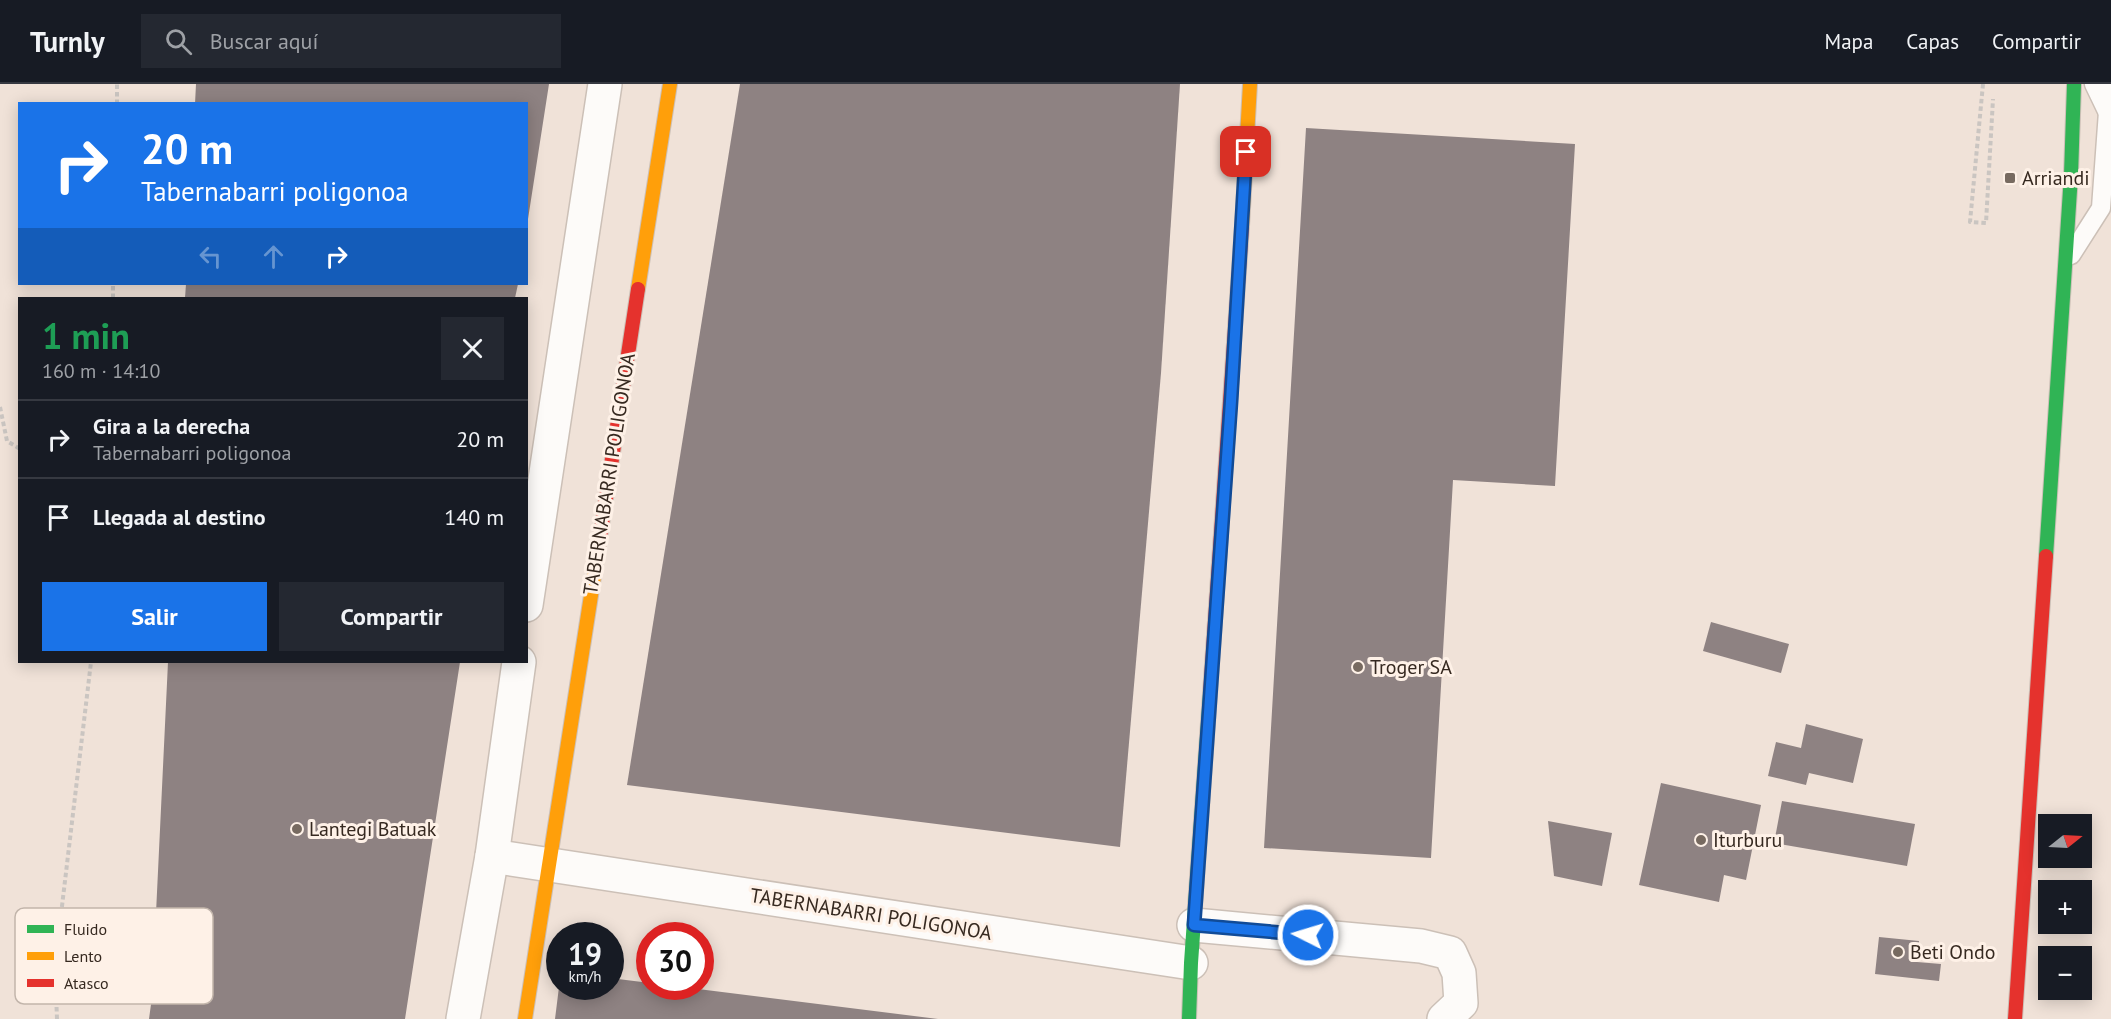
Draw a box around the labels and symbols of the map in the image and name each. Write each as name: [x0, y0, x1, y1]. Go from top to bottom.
pin: [1220, 126, 1271, 177]
place label: Arriandi: [2022, 165, 2090, 191]
marker: Arriandi: [2003, 171, 2017, 185]
street label: TABERNABARRI POLIGONOA: [577, 351, 641, 597]
place label: Troger SA: [1370, 654, 1452, 680]
marker: Troger SA: [1351, 660, 1365, 674]
north arrow: [2038, 814, 2092, 868]
place label: Lantegi Batuak: [309, 816, 437, 842]
marker: Lantegi Batuak: [290, 822, 304, 836]
place label: Iturburu: [1713, 827, 1782, 853]
marker: Iturburu: [1694, 833, 1708, 847]
street label: TABERNABARRI POLIGONOA: [748, 882, 994, 946]
position arrow: [1276, 903, 1340, 967]
legend: [15, 908, 213, 1004]
text: Fluido: [64, 919, 107, 939]
speed limit sign: 30: [636, 922, 714, 1000]
place label: Beti Ondo: [1910, 939, 1995, 965]
marker: Beti Ondo: [1891, 945, 1905, 959]
text: Lento: [64, 946, 102, 966]
text: Atasco: [64, 973, 109, 993]

